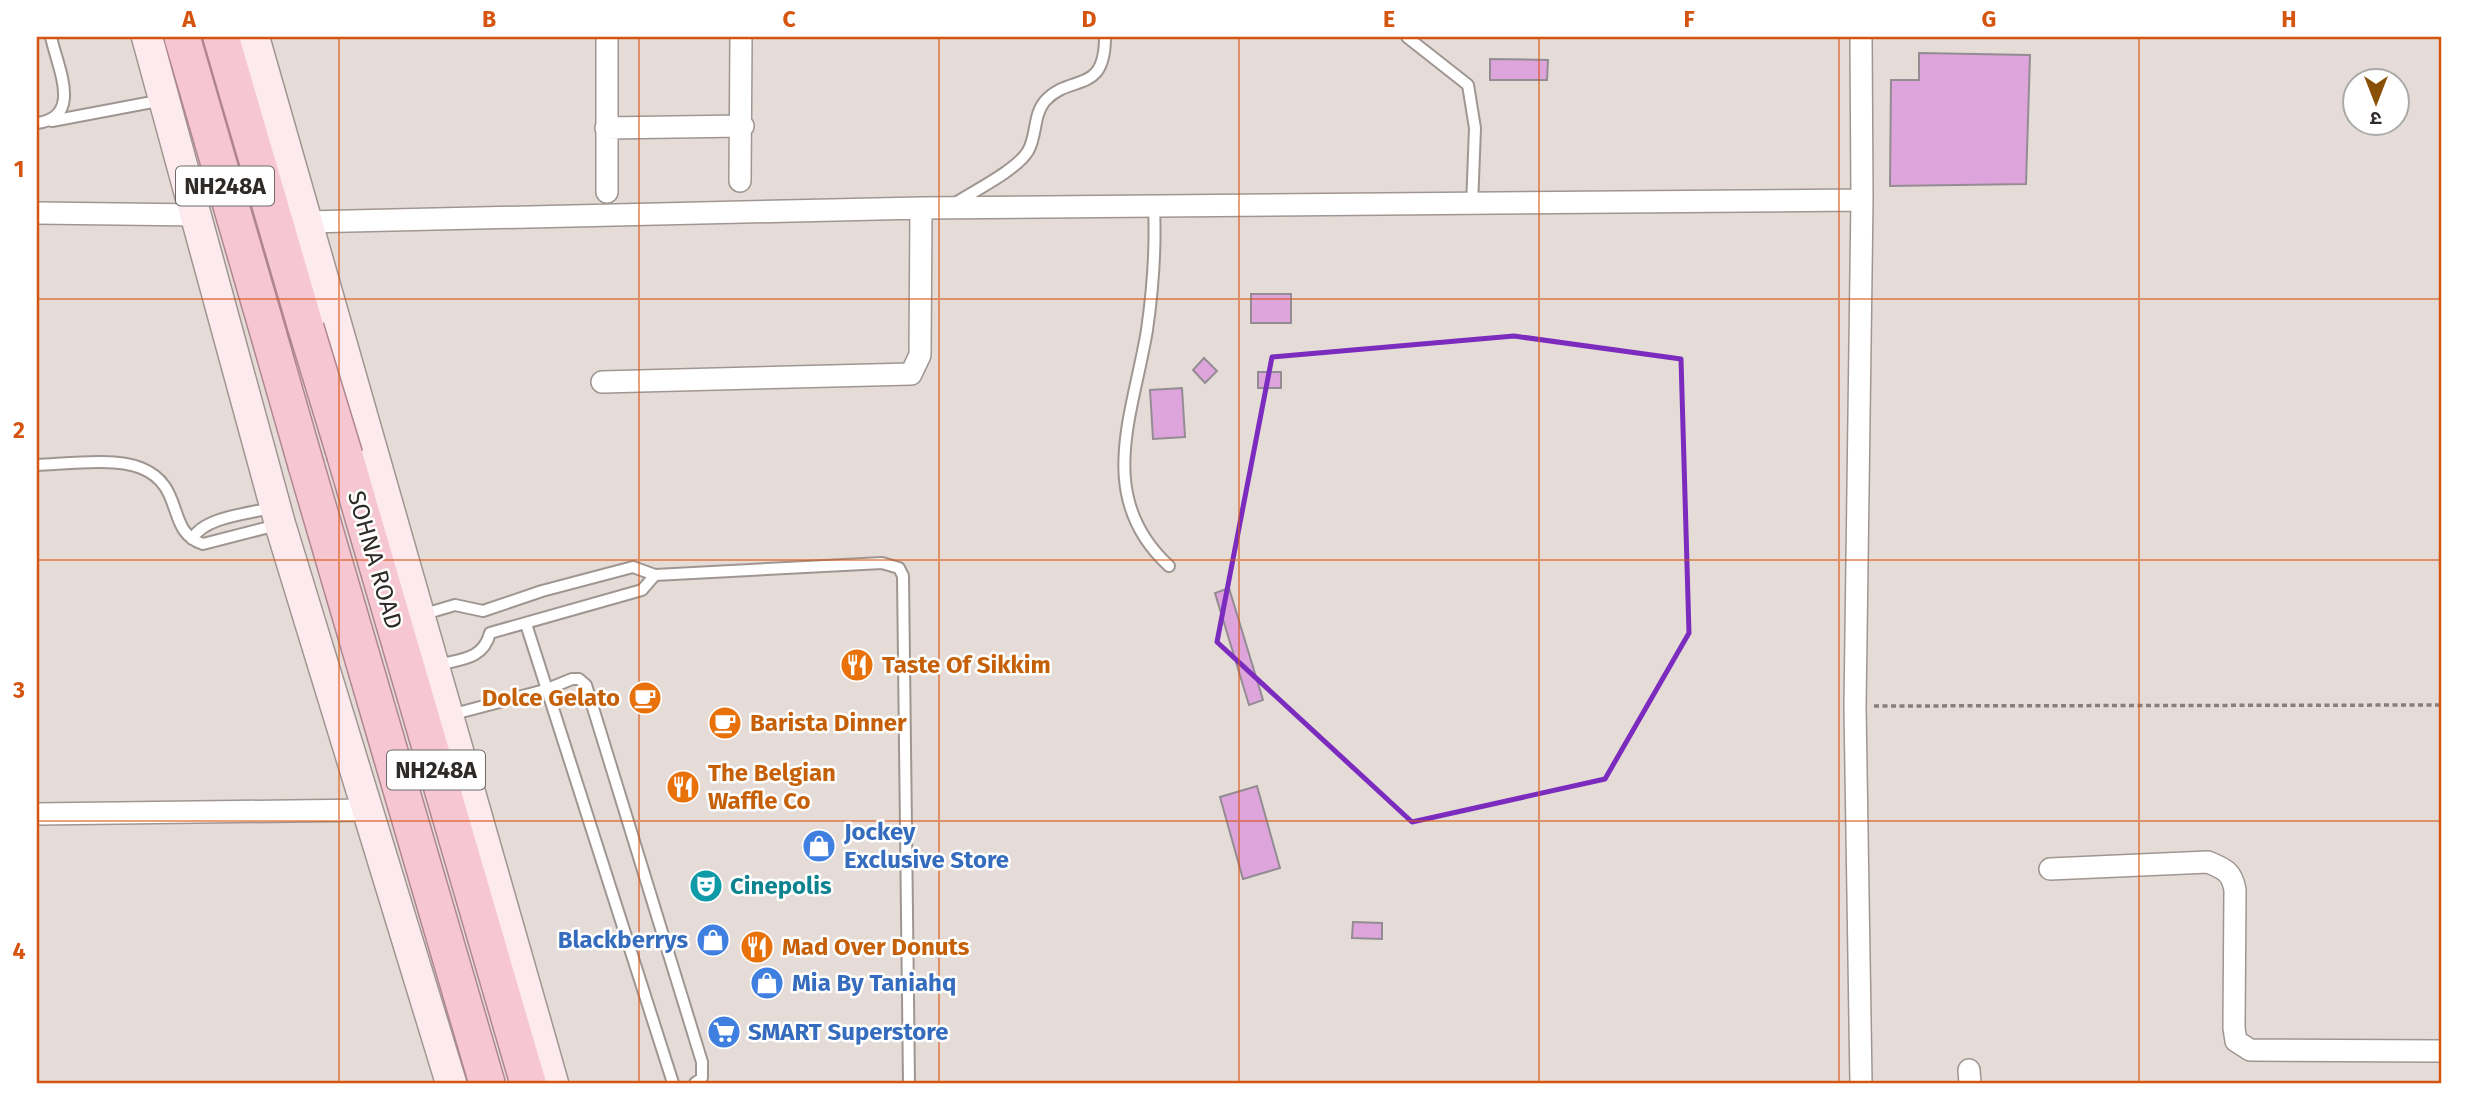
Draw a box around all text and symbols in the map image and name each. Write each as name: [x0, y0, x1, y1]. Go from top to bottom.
text: A: [181, 5, 196, 33]
text: B: [482, 5, 496, 33]
text: C: [782, 5, 796, 33]
text: D: [1082, 5, 1097, 33]
text: E: [1383, 5, 1395, 33]
text: F: [1683, 5, 1695, 33]
text: G: [1982, 5, 1996, 33]
text: H: [2281, 5, 2297, 33]
north arrow: [2342, 66, 2412, 136]
text: उ: [2370, 107, 2382, 130]
text: 1: [14, 155, 24, 183]
road number: NH248A: [176, 167, 274, 206]
text: 2: [13, 416, 25, 444]
street label: SOHNA ROAD: [342, 488, 408, 632]
restaurant icon: Taste Of Sikkim: [838, 646, 876, 684]
place label: Taste Of Sikkim: [882, 651, 1051, 679]
text: 3: [12, 676, 25, 704]
cafe icon: Dolce Gelato: [626, 679, 664, 717]
place label: Dolce Gelato: [482, 684, 620, 712]
cafe icon: Barista Dinner: [706, 704, 744, 742]
place label: Barista Dinner: [750, 709, 907, 737]
road number: NH248A: [387, 750, 485, 790]
place label: The Belgian Waffle Co: [708, 759, 836, 815]
restaurant icon: The Belgian Waffle Co: [664, 768, 702, 806]
place label: Jockey Exclusive Store: [843, 818, 1009, 874]
shop icon: Jockey Exclusive Store: [800, 827, 838, 865]
theatre icon: Cinepolis: [687, 867, 725, 905]
place label: Cinepolis: [730, 872, 832, 900]
shop icon: Blackberrys: [694, 921, 732, 959]
place label: Blackberrys: [558, 926, 688, 954]
restaurant icon: Mad Over Donuts: [738, 928, 776, 966]
place label: Mad Over Donuts: [782, 933, 970, 961]
text: 4: [13, 937, 26, 965]
shop icon: Mia By Taniahq: [748, 964, 786, 1002]
place label: Mia By Taniahq: [792, 969, 956, 997]
supermarket icon: SMART Superstore: [705, 1013, 743, 1051]
place label: SMART Superstore: [748, 1018, 948, 1046]

